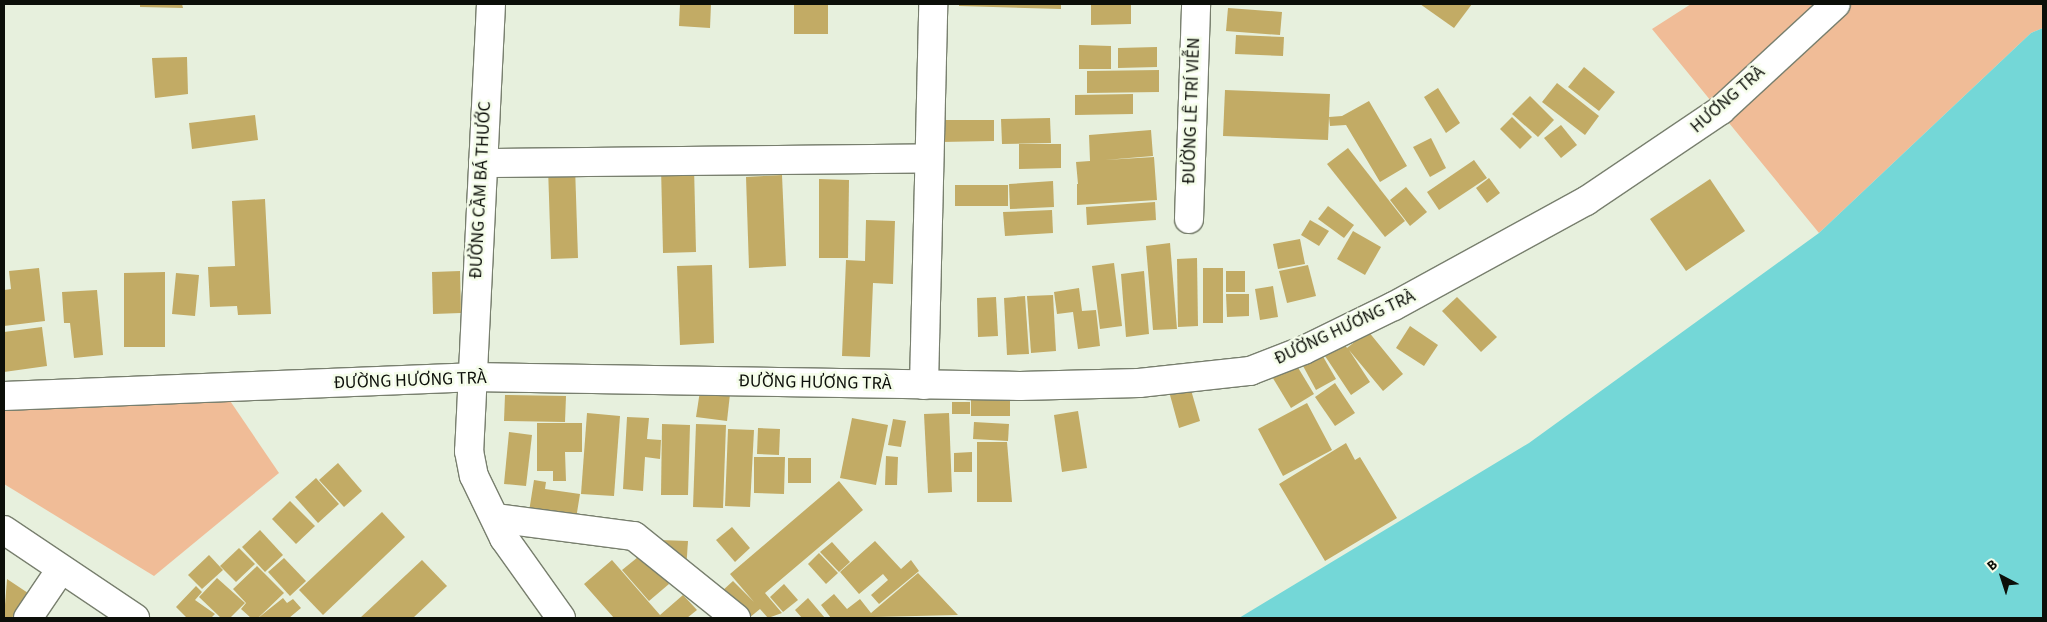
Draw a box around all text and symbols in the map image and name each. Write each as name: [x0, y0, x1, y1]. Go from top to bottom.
street label: ĐƯỜNG LÊ TRÍ VIỄN: [1179, 37, 1205, 185]
street label: HƯƠNG TRÀ: [1686, 62, 1770, 138]
street label: ĐƯỜNG CẦM BÁ THƯỚC: [466, 101, 496, 279]
street label: ĐƯỜNG HƯƠNG TRÀ: [1271, 286, 1419, 370]
street label: ĐƯỜNG HƯƠNG TRÀ: [333, 368, 487, 394]
street label: ĐƯỜNG HƯƠNG TRÀ: [738, 371, 892, 395]
north arrow: [1977, 552, 2027, 602]
text: B: [1983, 555, 2002, 576]

